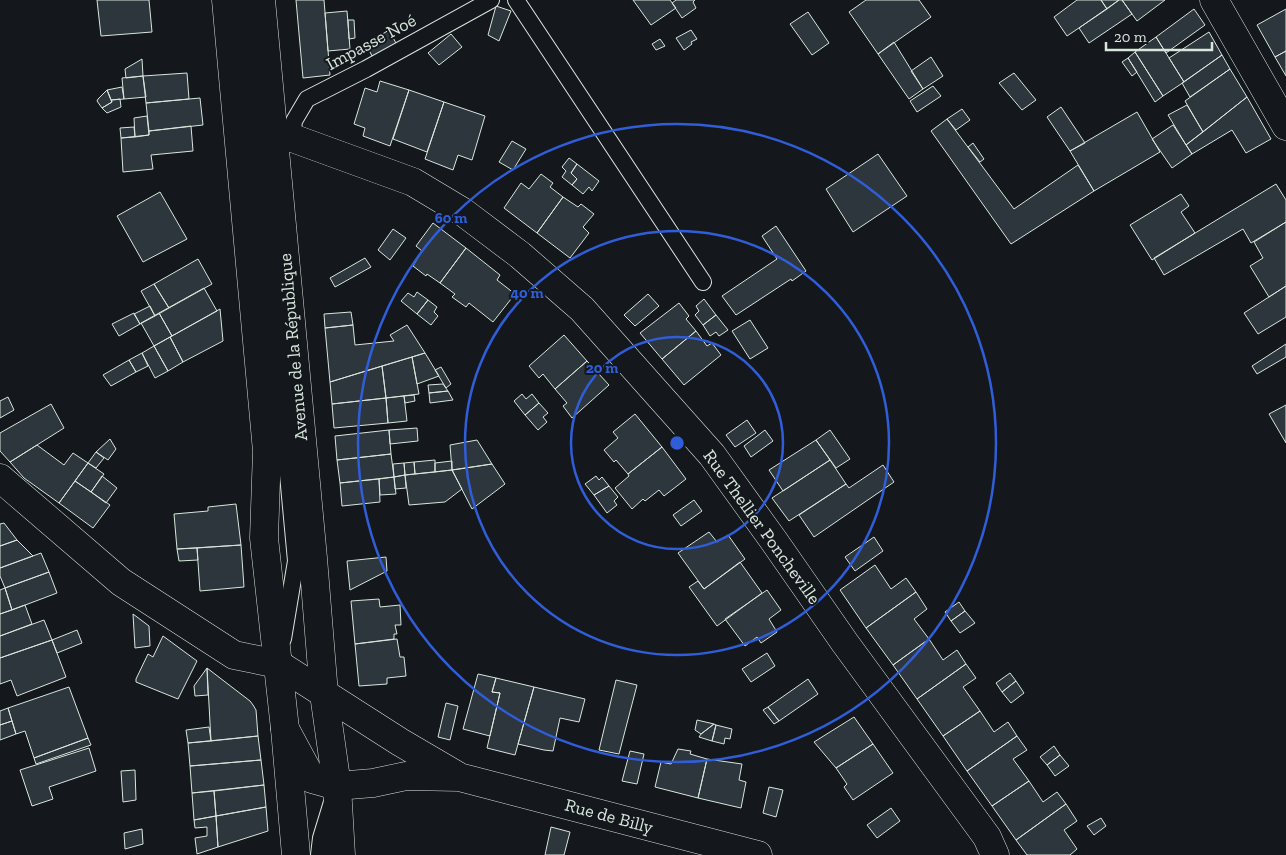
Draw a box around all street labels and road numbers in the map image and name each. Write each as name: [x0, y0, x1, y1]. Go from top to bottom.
street label: Impasse Noé: [322, 9, 420, 75]
street label: Avenue de la République: [274, 252, 312, 442]
street label: Rue Thellier Poncheville: [698, 445, 826, 609]
street label: Rue de Billy: [562, 794, 656, 839]

